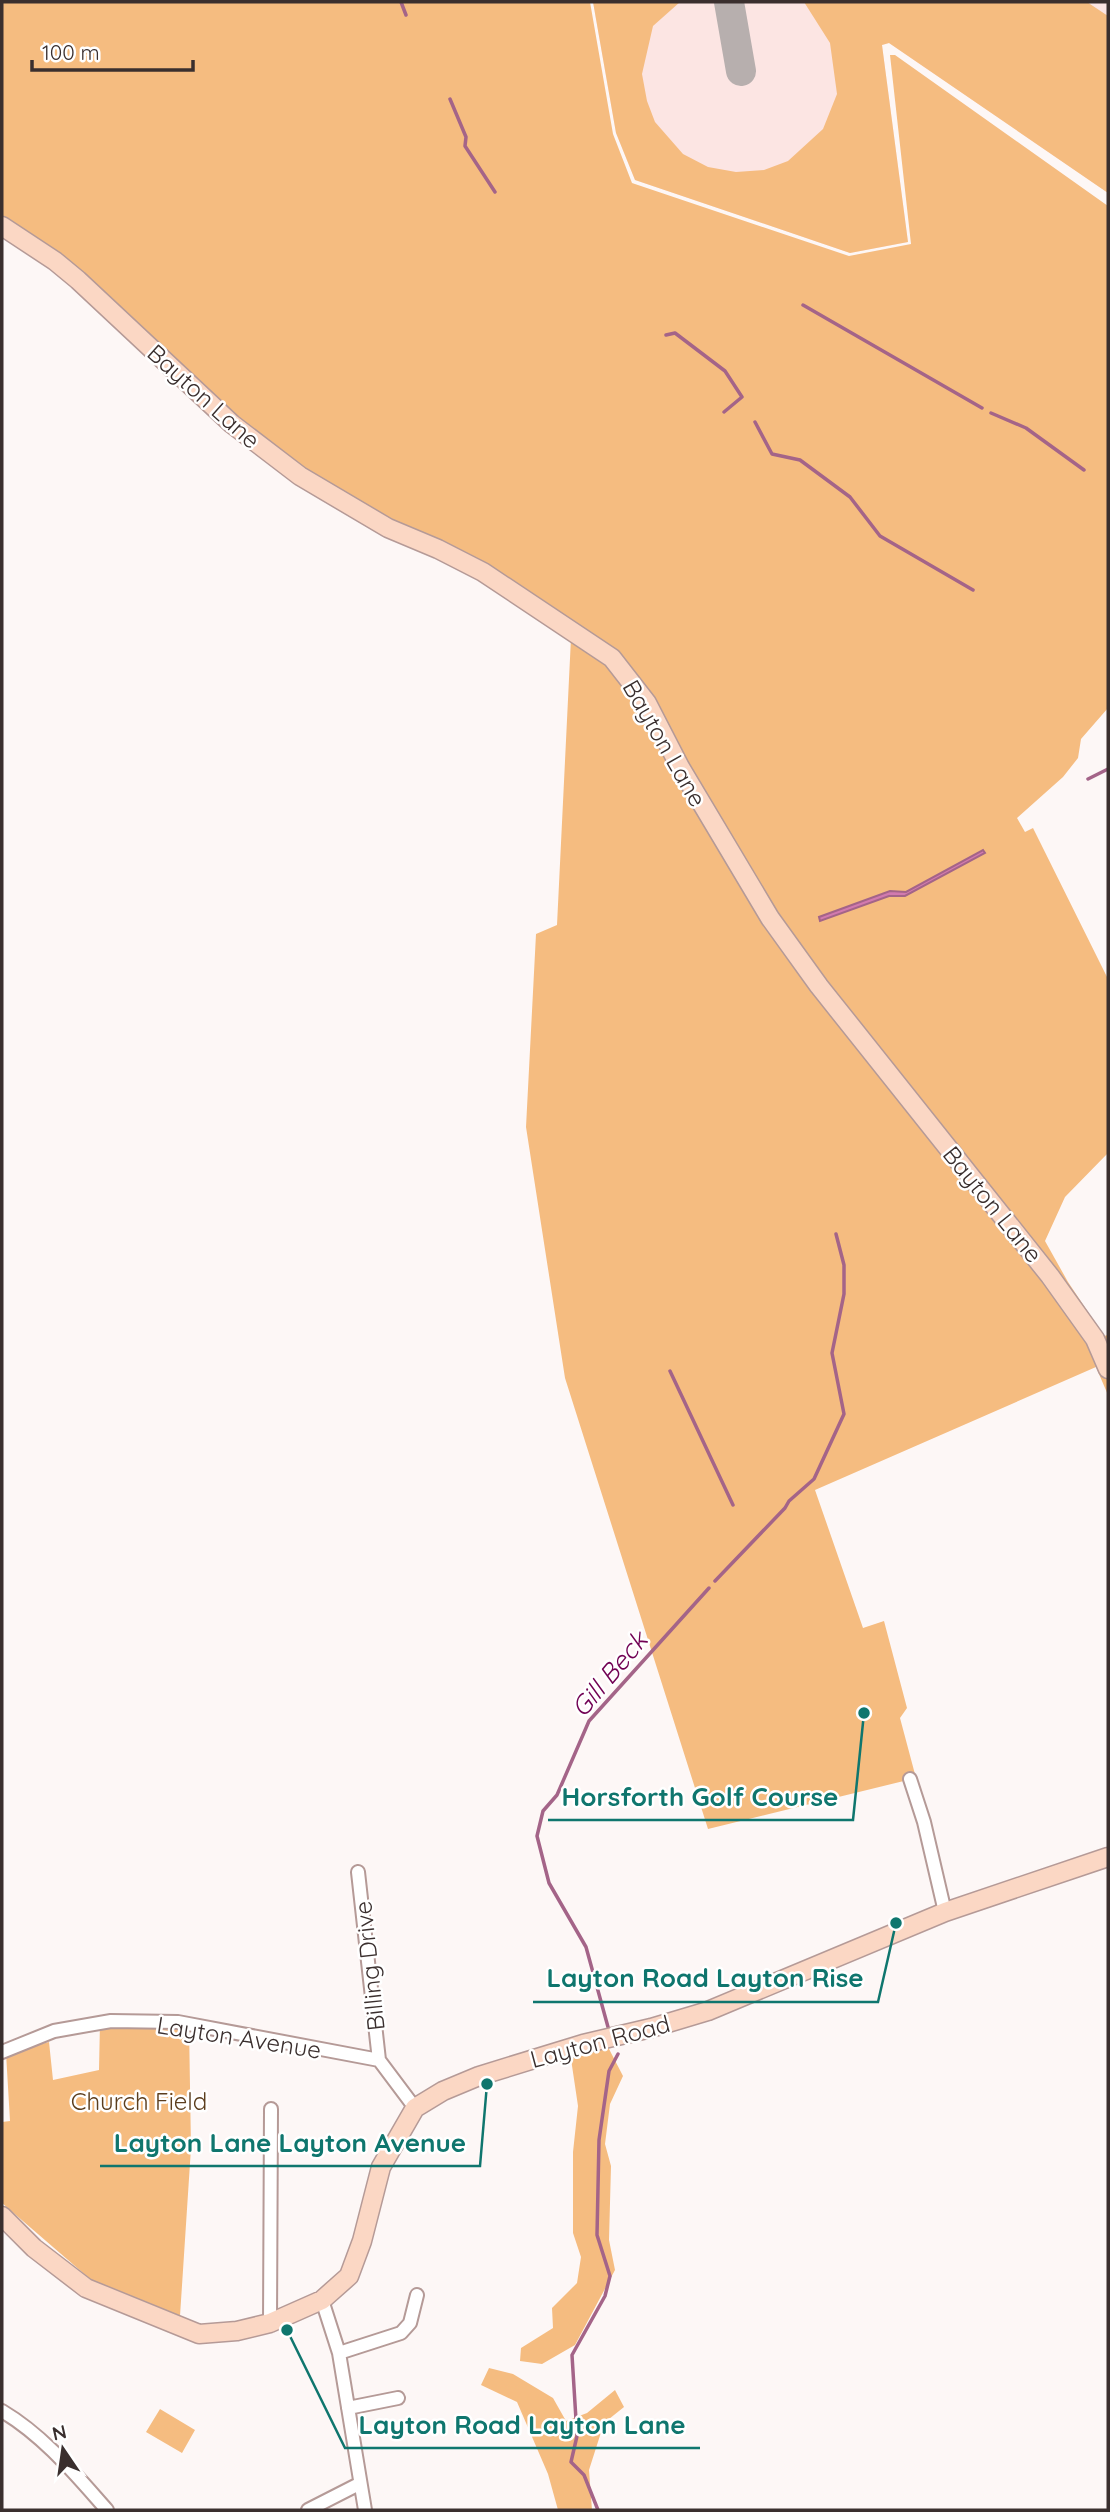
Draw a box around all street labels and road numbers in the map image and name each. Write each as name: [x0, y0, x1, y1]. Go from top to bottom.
street label: Bayton Lane: [141, 338, 267, 454]
street label: Bayton Lane: [617, 674, 713, 812]
street label: Bayton Lane: [937, 1140, 1049, 1268]
street label: Billing Drive: [347, 1900, 391, 2032]
street label: Layton Road: [527, 2008, 673, 2074]
street label: Layton Avenue: [155, 2009, 323, 2065]

